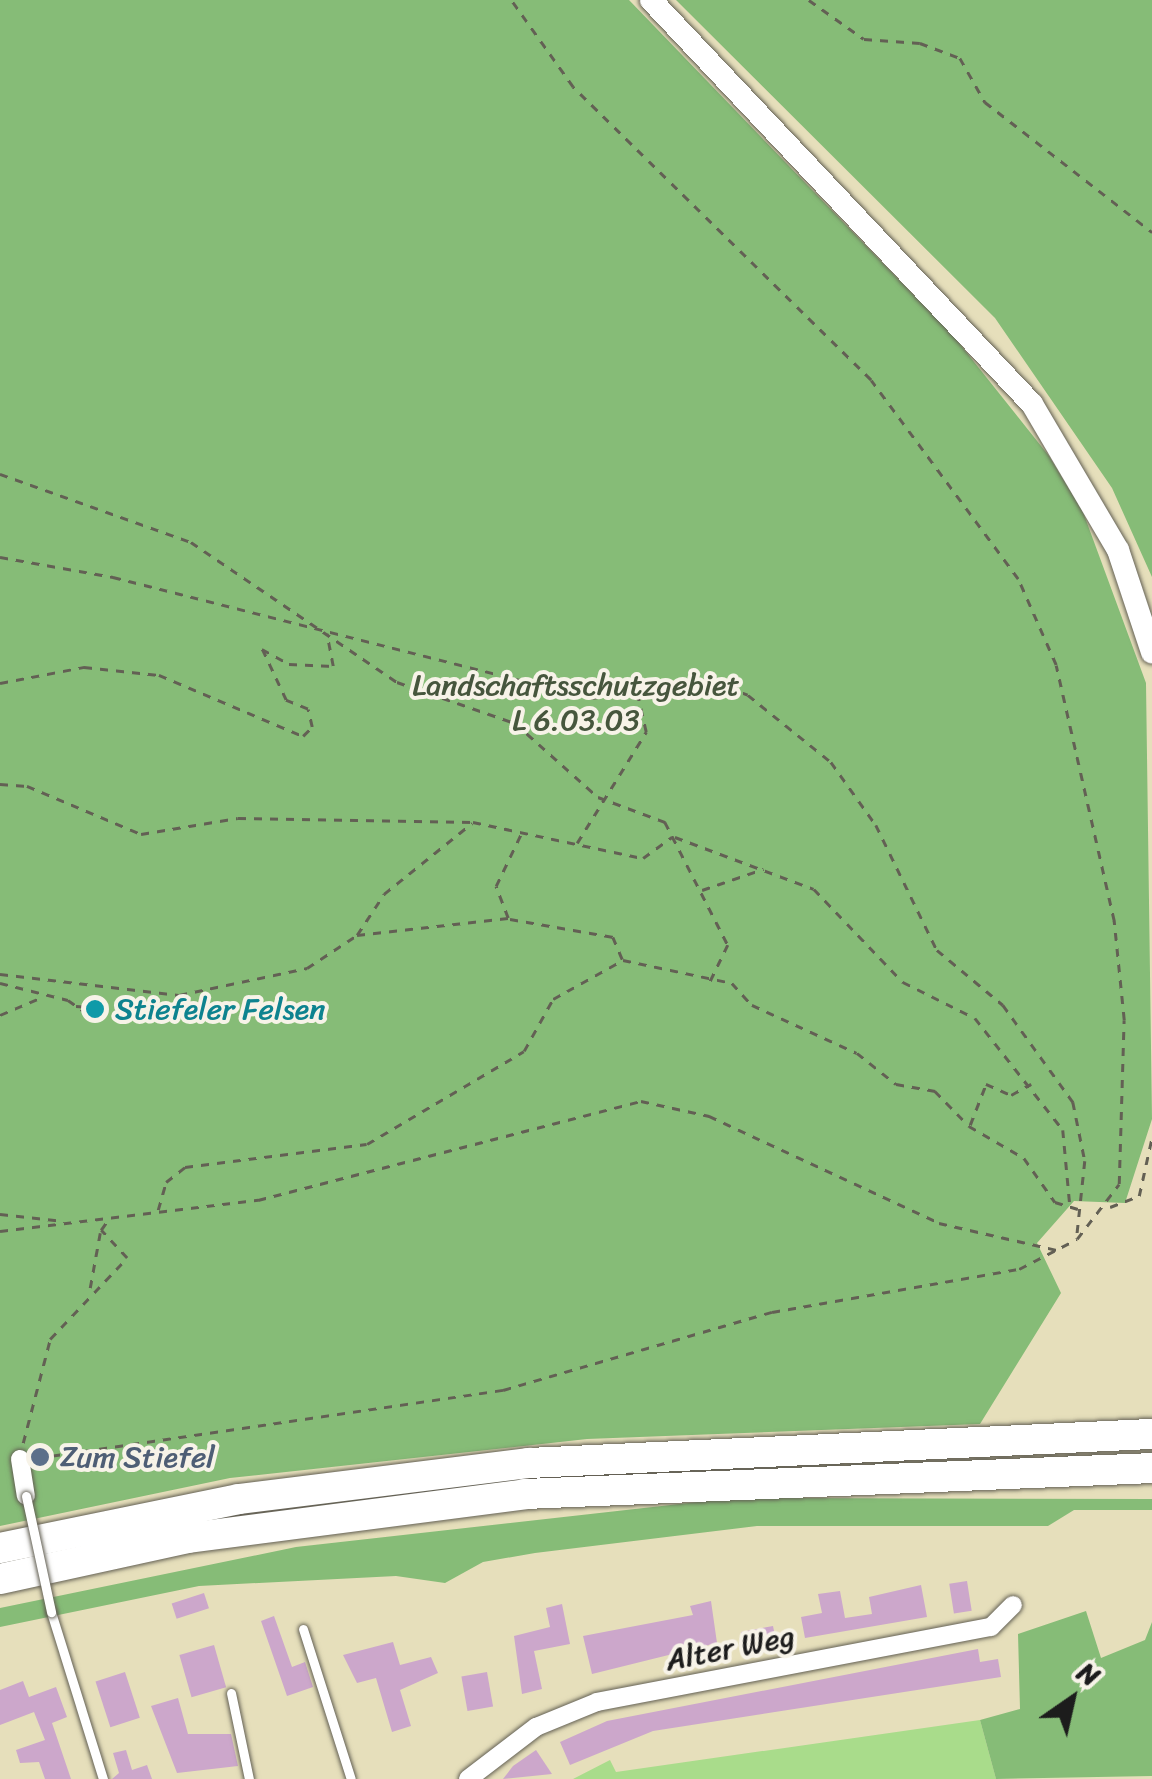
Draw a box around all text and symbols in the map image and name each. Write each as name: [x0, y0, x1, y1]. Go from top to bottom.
park label: Landschaftsschutzgebiet L 6.03.03: [412, 667, 740, 738]
place label: Stiefeler Felsen: [115, 991, 328, 1027]
marker: Stiefeler Felsen: [84, 998, 106, 1020]
place label: Zum Stiefel: [60, 1439, 215, 1475]
marker: Zum Stiefel: [29, 1446, 51, 1468]
street label: Alter Weg: [662, 1618, 798, 1678]
text: N: [1067, 1648, 1111, 1699]
north arrow: [1022, 1649, 1122, 1749]

